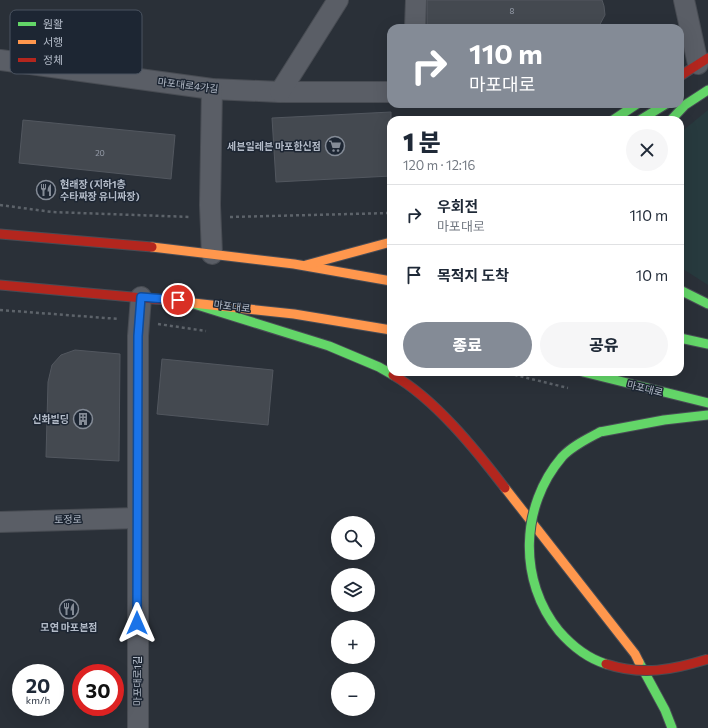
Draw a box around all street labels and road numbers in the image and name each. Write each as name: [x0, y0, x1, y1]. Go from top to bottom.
street label: 마포대로4가길: [157, 75, 219, 95]
street label: 마포대로: [213, 298, 251, 314]
street label: 마포대로: [626, 378, 664, 398]
street label: 토정로: [54, 513, 82, 525]
street label: 마포대로1길: [131, 656, 143, 706]

